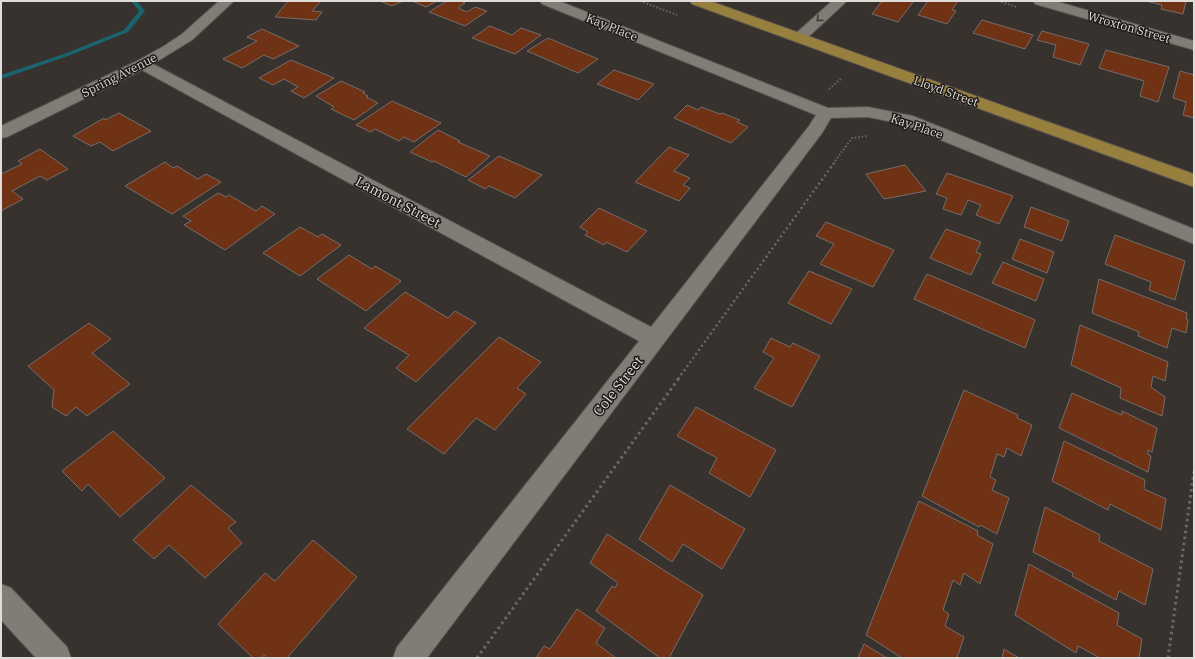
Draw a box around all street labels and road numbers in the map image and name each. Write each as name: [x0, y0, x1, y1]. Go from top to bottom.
street label: Wroxton Street: [1086, 8, 1172, 46]
street label: Kay Place: [584, 10, 640, 44]
street label: Spring Avenue: [79, 50, 159, 100]
street label: Lloyd Street: [912, 72, 980, 110]
street label: Kay Place: [889, 110, 945, 142]
street label: Lamont Street: [352, 172, 444, 232]
street label: Cole Street: [589, 352, 647, 420]

